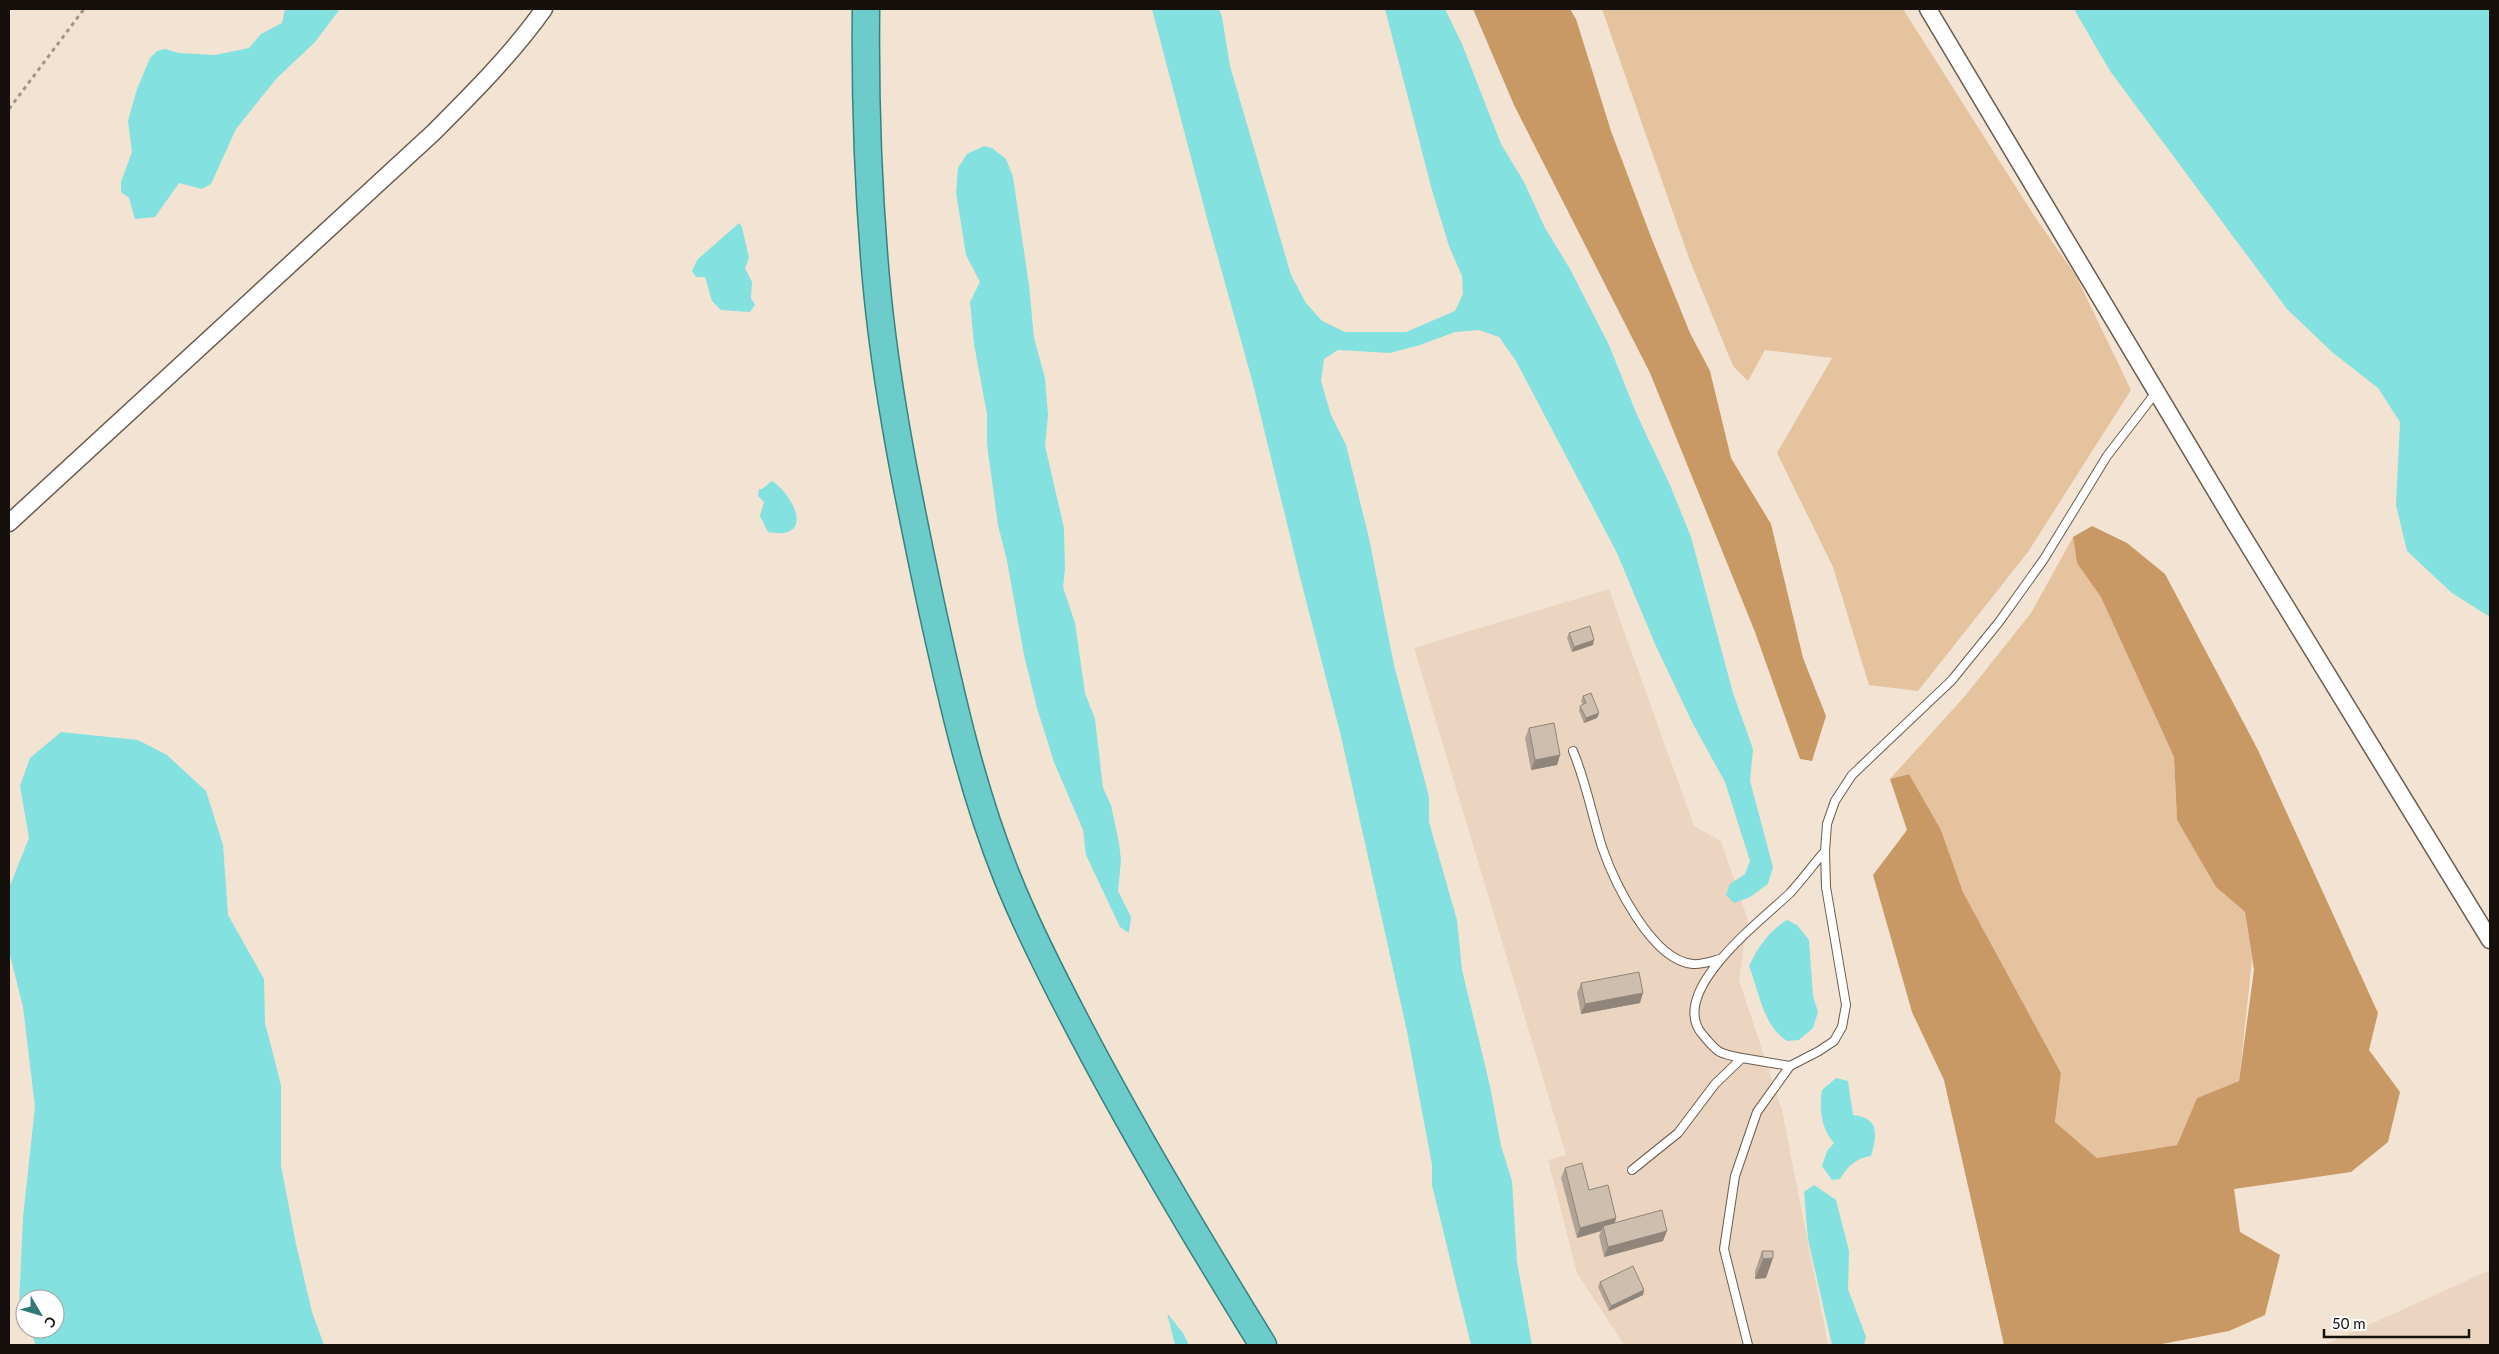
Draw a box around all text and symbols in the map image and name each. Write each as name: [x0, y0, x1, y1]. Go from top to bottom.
north arrow: [15, 1289, 65, 1339]
scale bar: [2324, 1306, 2469, 1338]
text: С: [41, 1313, 60, 1332]
text: 50 m: [2332, 1314, 2366, 1332]

